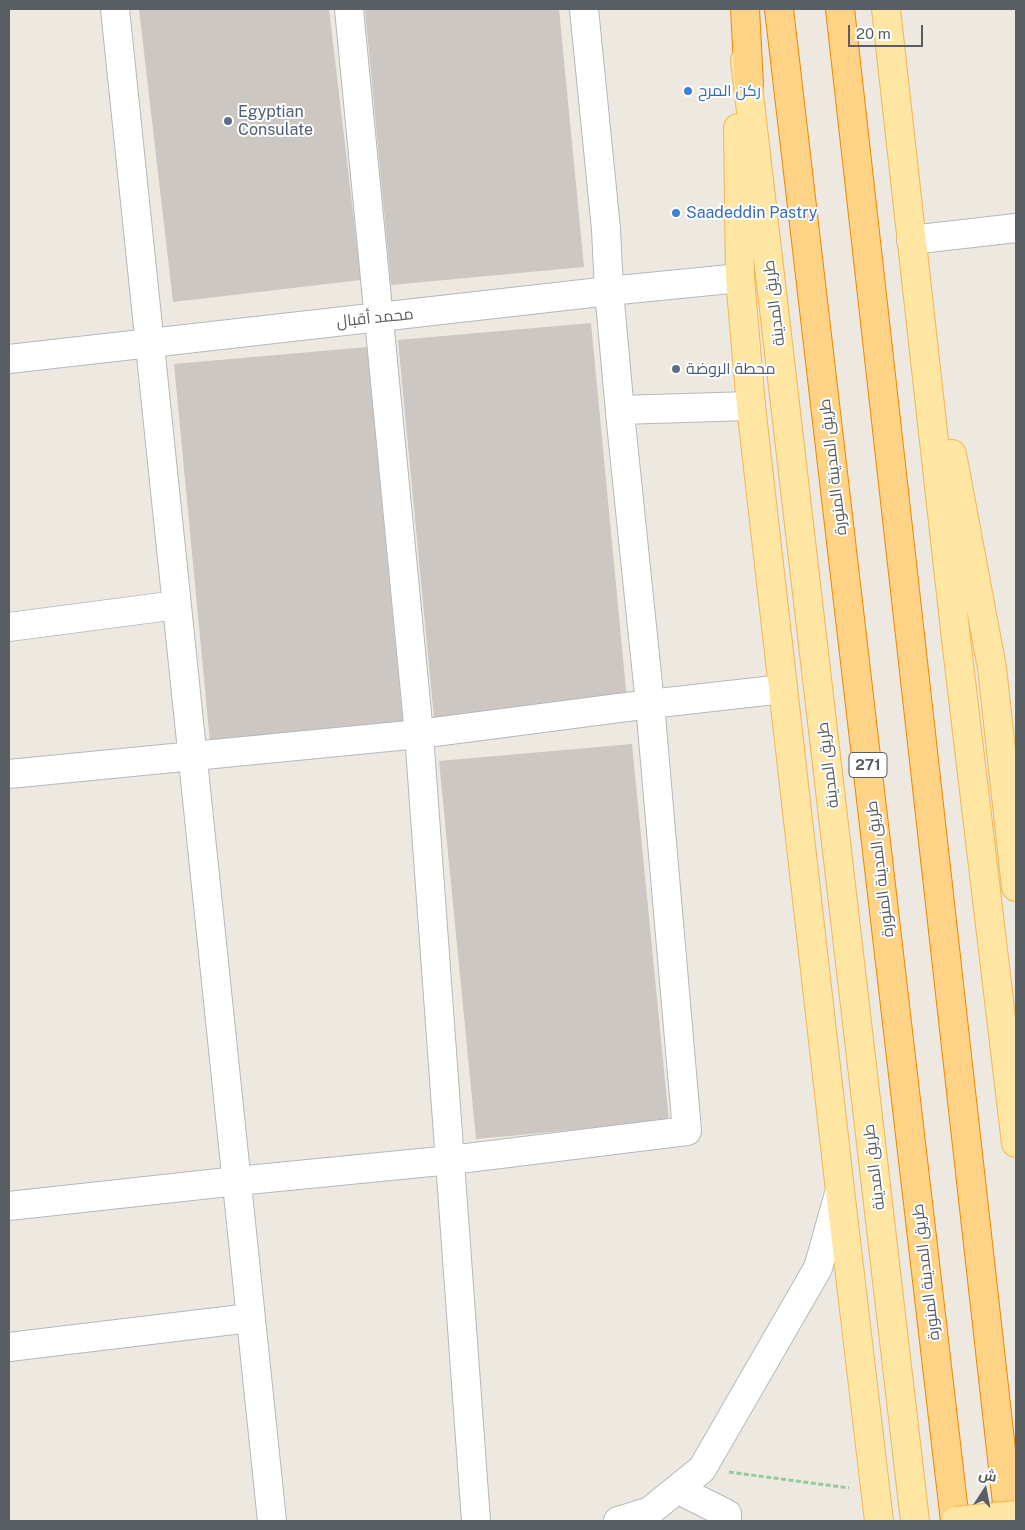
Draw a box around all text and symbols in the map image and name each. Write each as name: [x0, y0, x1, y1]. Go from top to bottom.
scale bar: [850, 15, 925, 47]
text: 20 m: [856, 25, 891, 42]
place label: ركن المرح: [698, 81, 761, 101]
marker: ركن المرح: [682, 85, 694, 97]
place label: Egyptian Consulate: [238, 102, 313, 140]
marker: Egyptian Consulate: [222, 115, 234, 127]
place label: Saadeddin Pastry: [686, 203, 817, 223]
marker: Saadeddin Pastry: [670, 207, 682, 219]
street label: طريق المدينة: [759, 259, 789, 347]
street label: محمد أقبال: [336, 304, 414, 332]
place label: محطة الروضة: [686, 359, 776, 379]
marker: محطة الروضة: [670, 363, 682, 375]
street label: طريق المدينة المنورة: [815, 398, 851, 536]
street label: طريق المدينة: [813, 721, 843, 809]
road number: 271: [849, 752, 887, 778]
street label: طريق المدينة المنورة: [862, 800, 898, 938]
street label: طريق المدينة: [859, 1123, 889, 1211]
street label: طريق المدينة المنورة: [908, 1203, 944, 1341]
north arrow: [960, 1465, 1010, 1515]
text: ش: [978, 1466, 998, 1485]

